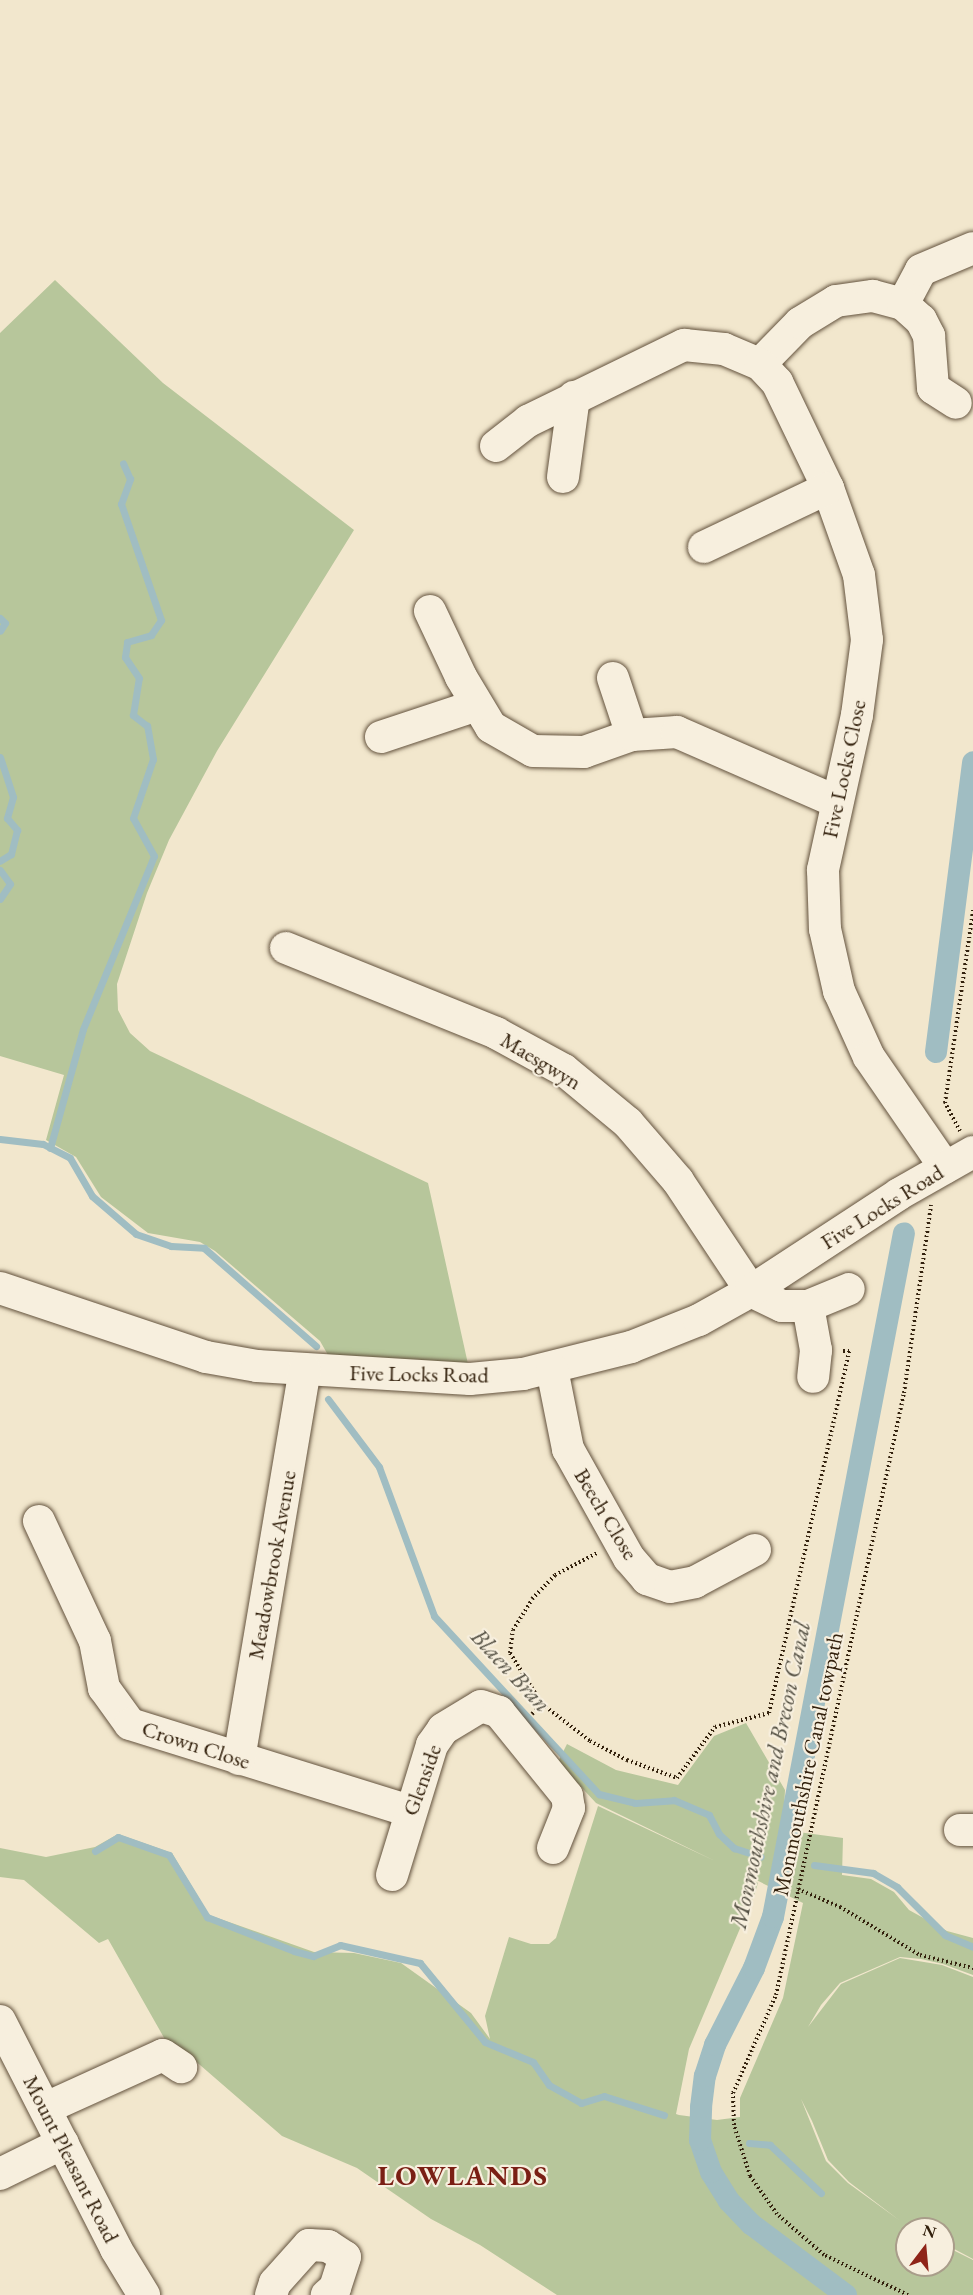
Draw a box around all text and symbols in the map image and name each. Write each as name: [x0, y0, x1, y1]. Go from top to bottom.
street label: Five Locks Close: [816, 697, 872, 841]
street label: Maesgwyn: [496, 1027, 586, 1095]
street label: Five Locks Road: [816, 1159, 948, 1255]
street label: Five Locks Road: [349, 1360, 489, 1388]
street label: Beech Close: [568, 1464, 644, 1564]
street label: Meadowbrook Avenue: [242, 1468, 302, 1662]
water label: Monmouthshire and Brecon Canal: [723, 1619, 817, 1931]
water label: Blaen Bran: [465, 1622, 557, 1718]
street label: Monmouthshire Canal towpath: [767, 1630, 849, 1898]
street label: Crown Close: [139, 1715, 253, 1775]
street label: Glenside: [397, 1741, 447, 1819]
street label: Mount Pleasant Road: [17, 2071, 125, 2247]
district label: LOWLANDS: [377, 2158, 549, 2192]
north arrow: [895, 2217, 955, 2277]
text: N: [920, 2219, 939, 2243]

